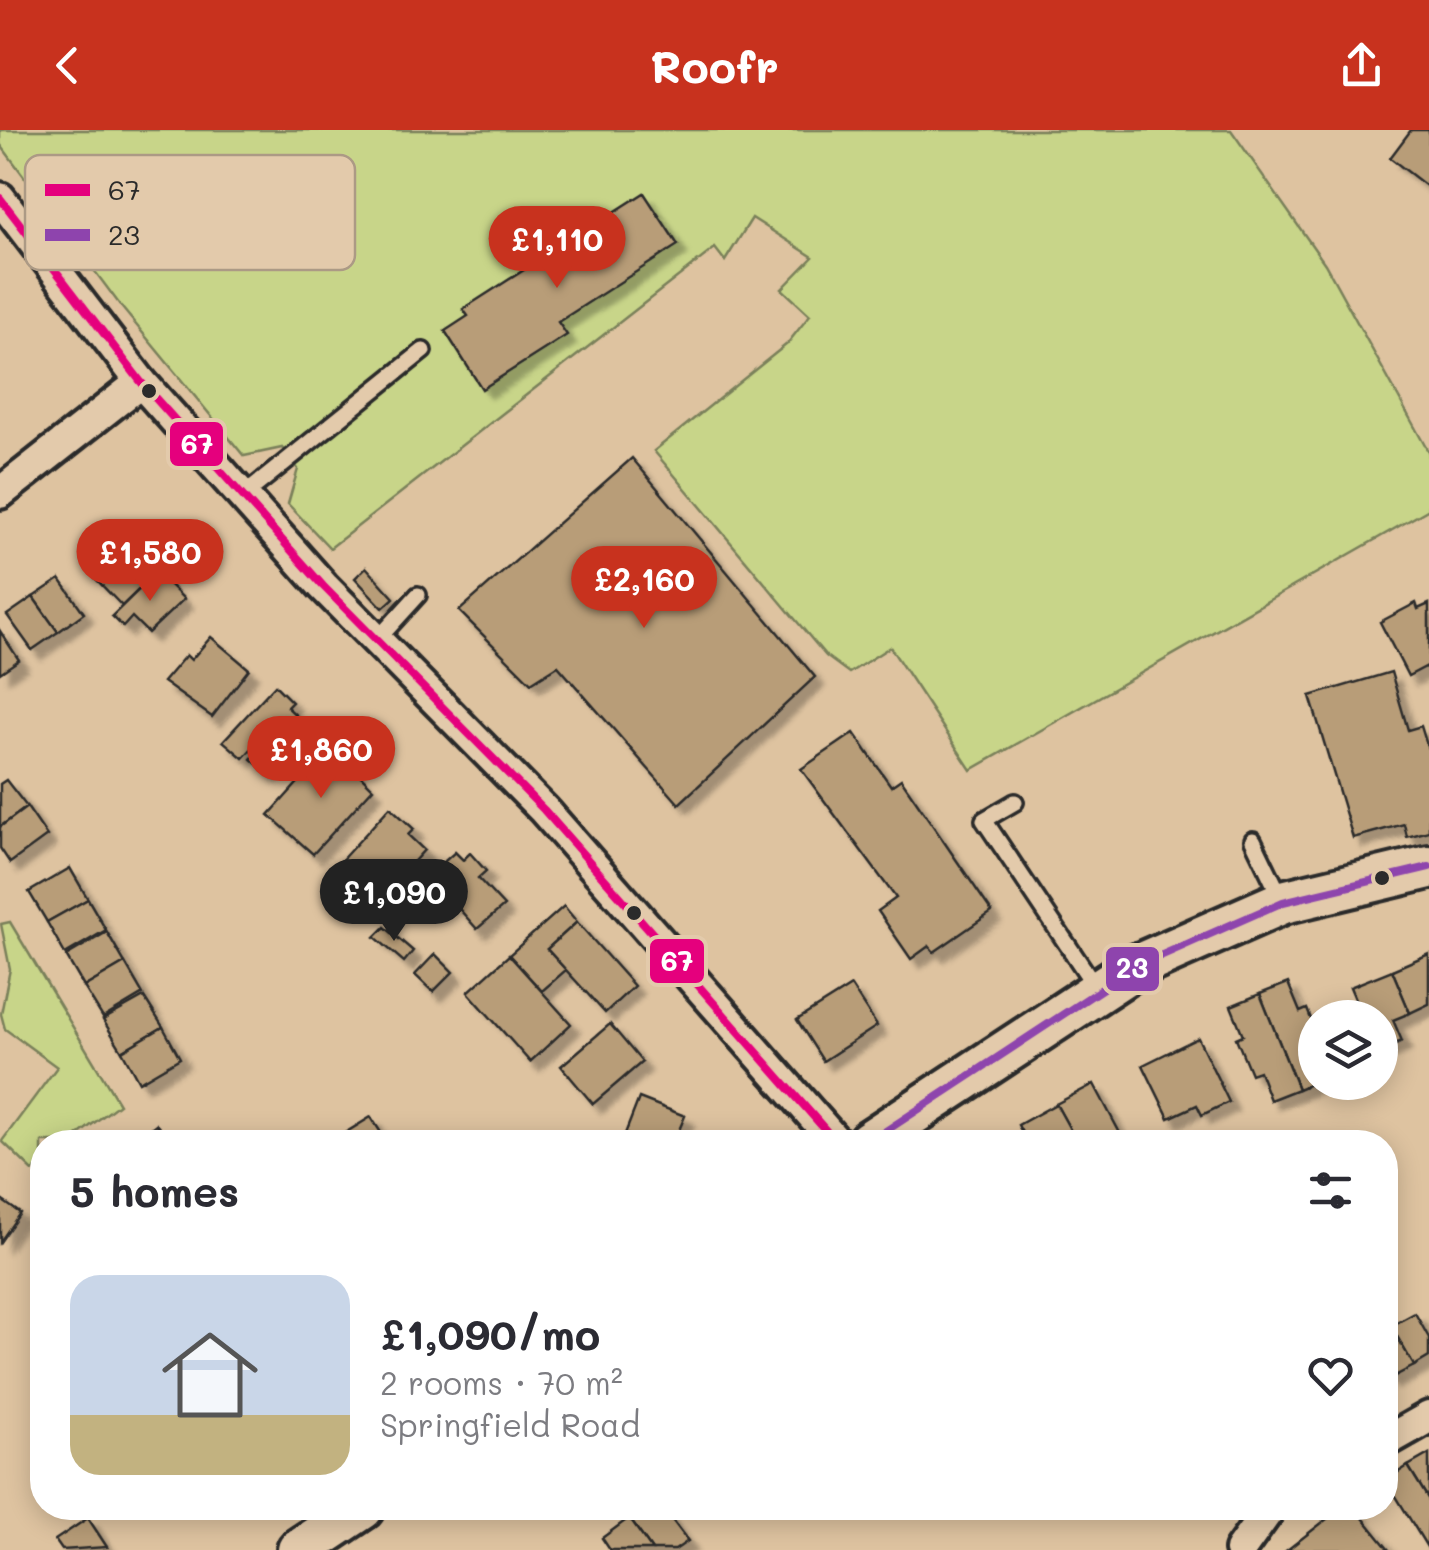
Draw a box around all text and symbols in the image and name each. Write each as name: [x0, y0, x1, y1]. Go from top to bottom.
text: Roofr: [650, 36, 779, 94]
icon: back: [40, 38, 95, 93]
icon: share: [1334, 38, 1389, 93]
legend: [25, 155, 355, 270]
text: 67: [108, 171, 140, 207]
pin: £1,110: [476, 206, 638, 291]
text: 23: [108, 216, 140, 252]
text: £1,110: [511, 217, 603, 259]
unlabelled marker: [139, 381, 159, 401]
line badge: 67: [168, 420, 225, 468]
text: 67: [181, 425, 213, 461]
pin: £1,580: [69, 519, 231, 604]
text: £1,580: [98, 530, 202, 572]
pin: £2,160: [563, 546, 725, 631]
text: £2,160: [593, 557, 695, 599]
pin: £1,860: [240, 716, 402, 801]
text: £1,860: [269, 727, 373, 769]
pin: £1,090: [313, 859, 475, 944]
unlabelled marker: [1372, 868, 1392, 888]
text: £1,090: [342, 870, 446, 912]
unlabelled marker: [624, 903, 644, 923]
line badge: 67: [648, 937, 706, 985]
text: 67: [661, 942, 693, 978]
line badge: 23: [1104, 945, 1161, 993]
text: 23: [1116, 949, 1148, 985]
map controls: [1298, 1000, 1398, 1100]
button: layers: [1298, 1000, 1398, 1100]
text: 5 homes: [70, 1163, 239, 1218]
icon: filters: [1303, 1163, 1358, 1218]
text: £1,090/mo: [380, 1306, 600, 1361]
icon: home: [150, 1315, 270, 1435]
icon: heart: [1303, 1348, 1358, 1403]
text: 2 rooms · 70 m²: [380, 1361, 623, 1403]
text: Springfield Road: [380, 1403, 640, 1445]

